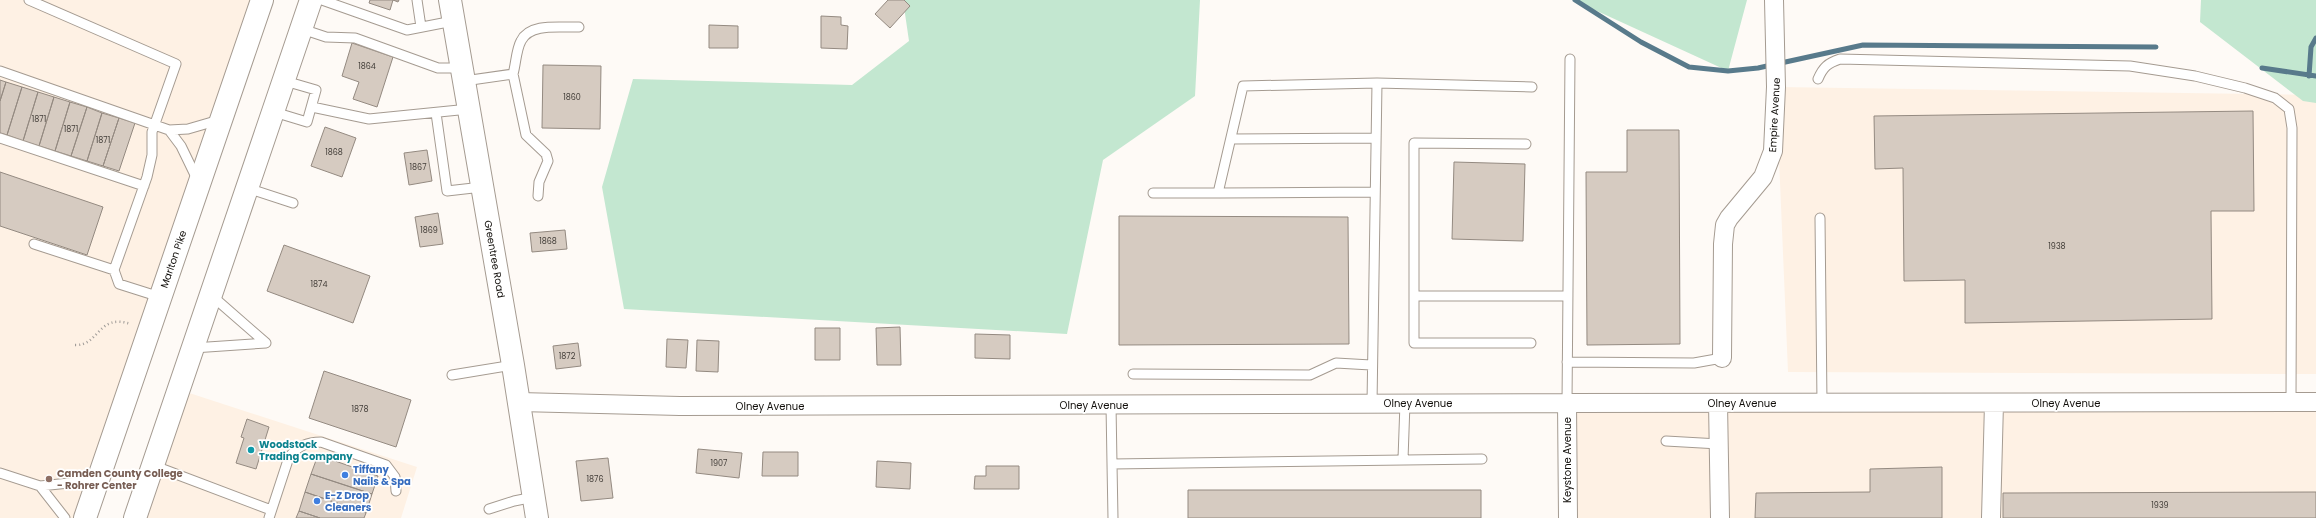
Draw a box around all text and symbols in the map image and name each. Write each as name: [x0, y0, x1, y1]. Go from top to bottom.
house number: 1864: [358, 61, 376, 72]
street label: Empire Avenue: [1765, 77, 1784, 153]
house number: 1860: [563, 92, 581, 103]
house number: 1871: [32, 114, 46, 125]
house number: 1871: [64, 124, 78, 135]
house number: 1871: [96, 135, 110, 146]
house number: 1868: [325, 147, 343, 158]
house number: 1867: [409, 162, 427, 173]
street label: Greentree Road: [480, 219, 509, 299]
house number: 1869: [420, 225, 438, 236]
street label: Marlton Pike: [157, 228, 190, 290]
house number: 1868: [539, 236, 557, 247]
house number: 1938: [2048, 241, 2066, 252]
house number: 1874: [310, 279, 328, 290]
house number: 1872: [559, 351, 576, 362]
street label: Olney Avenue: [1384, 396, 1452, 411]
street label: Olney Avenue: [1708, 396, 1776, 411]
street label: Olney Avenue: [2032, 396, 2100, 411]
street label: Olney Avenue: [1060, 398, 1128, 413]
street label: Olney Avenue: [736, 399, 804, 414]
house number: 1878: [351, 404, 369, 415]
street label: Keystone Avenue: [1560, 417, 1575, 503]
place label: Woodstock Trading Company: [259, 437, 353, 464]
marker: Woodstock Trading Company: [246, 445, 256, 455]
house number: 1907: [711, 458, 728, 469]
place label: Tiffany Nails & Spa: [353, 462, 411, 489]
place label: Camden County College - Rohrer Center: [57, 466, 183, 493]
marker: Tiffany Nails & Spa: [340, 470, 350, 480]
marker: Camden County College - Rohrer Center: [44, 474, 54, 484]
house number: 1876: [586, 474, 604, 485]
place label: E-Z Drop Cleaners: [325, 488, 372, 515]
marker: E-Z Drop Cleaners: [312, 496, 322, 506]
house number: 1939: [2151, 500, 2169, 511]

